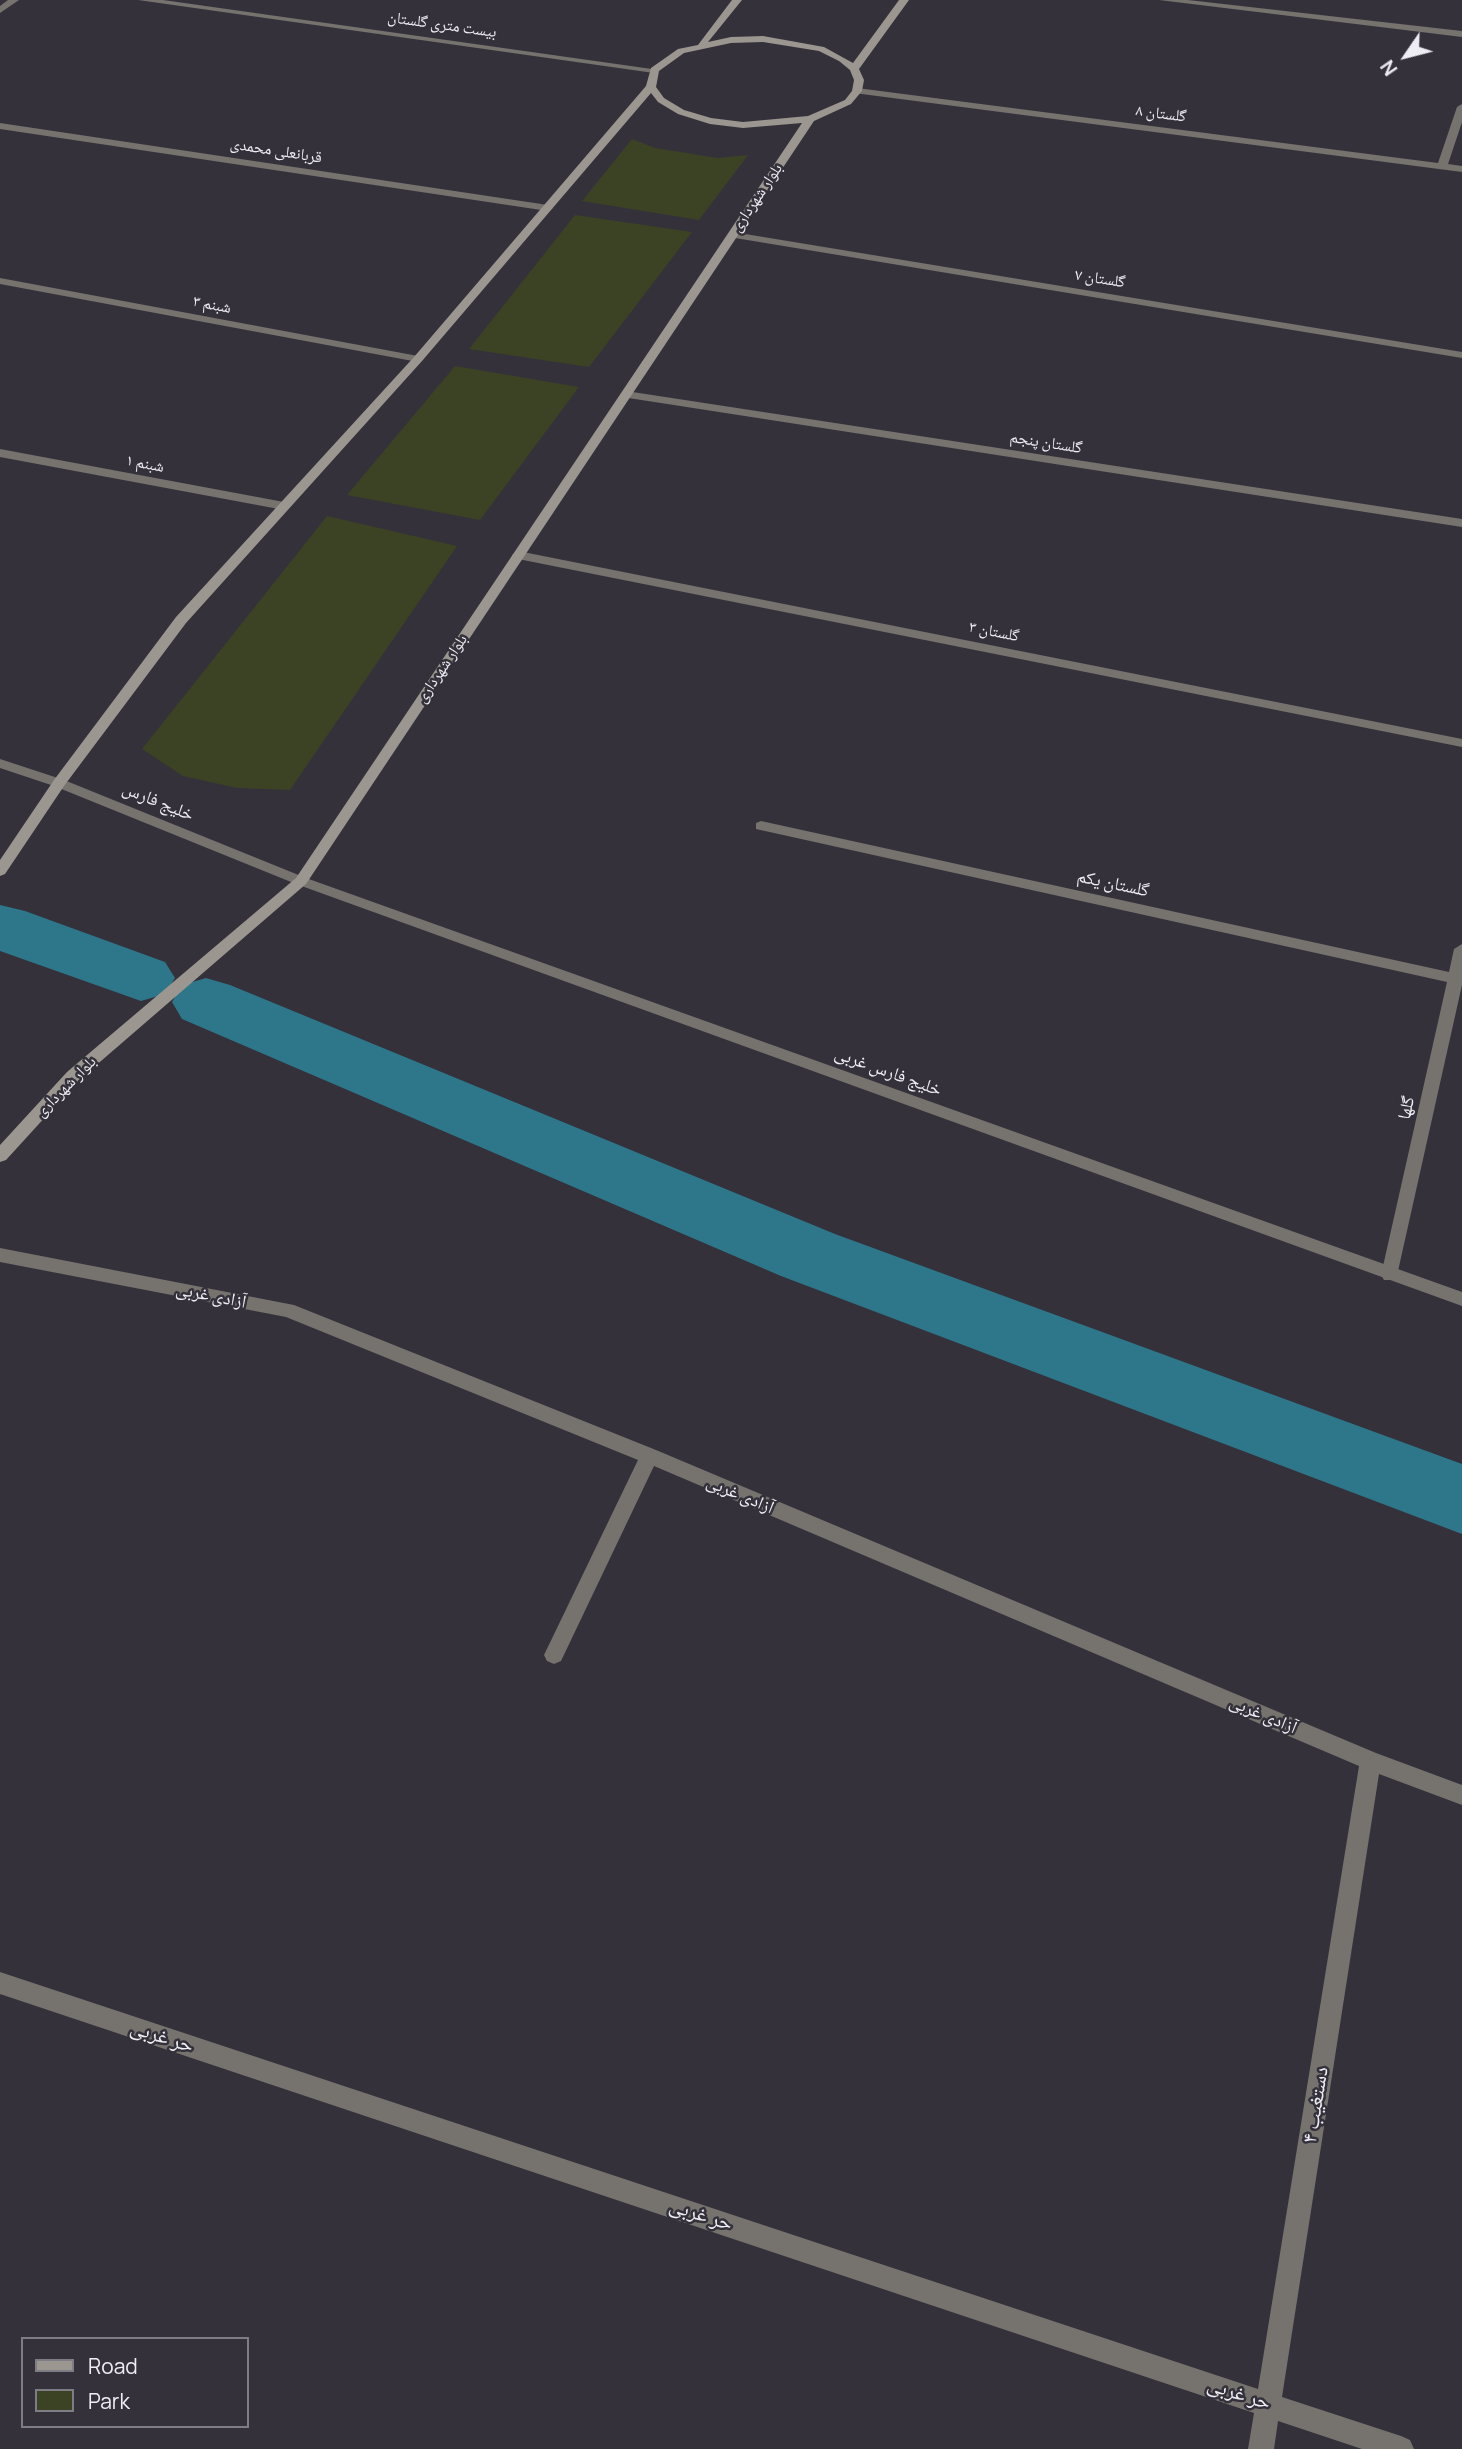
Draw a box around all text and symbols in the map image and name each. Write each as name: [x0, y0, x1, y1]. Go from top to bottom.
street label: بیست متری گلستان: [386, 8, 498, 42]
north arrow: [1371, 21, 1441, 91]
text: N: [1374, 55, 1403, 81]
street label: گلستان ۸: [1135, 101, 1187, 127]
street label: قربانعلی محمدی: [229, 134, 323, 168]
street label: بلوار شهرداری: [727, 160, 787, 236]
street label: گلستان ۷: [1073, 266, 1127, 292]
street label: شبنم ۳: [191, 292, 233, 318]
street label: گلستان پنجم: [1009, 428, 1083, 458]
street label: شبنم ۱: [124, 451, 166, 477]
street label: گلستان ۳: [967, 618, 1021, 646]
street label: بلوار شهرداری: [412, 631, 472, 707]
street label: خلیج فارس: [119, 778, 197, 826]
street label: گلستان یکم: [1075, 866, 1151, 902]
street label: خلیج فارس غربی: [831, 1043, 945, 1101]
street label: بلوار شهرداری: [31, 1052, 101, 1122]
street label: گلها: [1394, 1094, 1420, 1122]
street label: آزادی غربی: [174, 1279, 248, 1313]
street label: آزادی غربی: [703, 1471, 777, 1519]
street label: آزادی غربی: [1226, 1691, 1300, 1739]
street label: حر غربی: [127, 2015, 197, 2059]
street label: دستغیب ۴: [1298, 2065, 1334, 2145]
street label: حر غربی: [666, 2193, 736, 2237]
legend: [21, 2337, 248, 2428]
text: Road: [88, 2352, 138, 2380]
street label: حر غربی: [1204, 2372, 1274, 2416]
text: Park: [88, 2387, 130, 2415]

